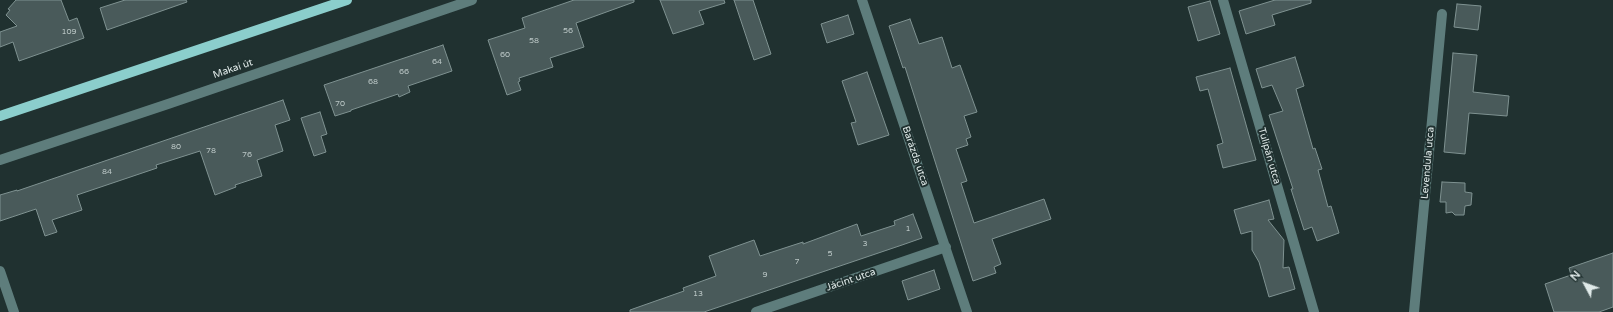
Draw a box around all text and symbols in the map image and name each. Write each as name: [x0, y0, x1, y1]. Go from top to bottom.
house number: 56: [563, 26, 573, 36]
house number: 109: [61, 27, 77, 37]
house number: 58: [529, 36, 539, 46]
house number: 60: [500, 50, 510, 60]
street label: Makai út: [212, 57, 254, 81]
house number: 64: [432, 57, 442, 67]
house number: 66: [399, 67, 409, 77]
house number: 68: [368, 77, 378, 87]
house number: 70: [335, 99, 345, 109]
street label: Barázda utca: [899, 125, 931, 187]
street label: Tulipán utca: [1255, 126, 1283, 186]
street label: Levendula utca: [1419, 126, 1437, 200]
house number: 80: [171, 142, 181, 152]
house number: 78: [206, 146, 216, 156]
house number: 76: [242, 150, 252, 160]
house number: 84: [102, 167, 112, 177]
house number: 1: [905, 224, 911, 234]
house number: 3: [862, 239, 868, 249]
house number: 5: [827, 249, 833, 259]
house number: 7: [794, 257, 800, 267]
north arrow: [1565, 264, 1605, 304]
street label: Jácint utca: [825, 266, 877, 294]
text: N: [1568, 268, 1583, 283]
house number: 9: [762, 270, 768, 280]
house number: 13: [693, 289, 703, 299]

